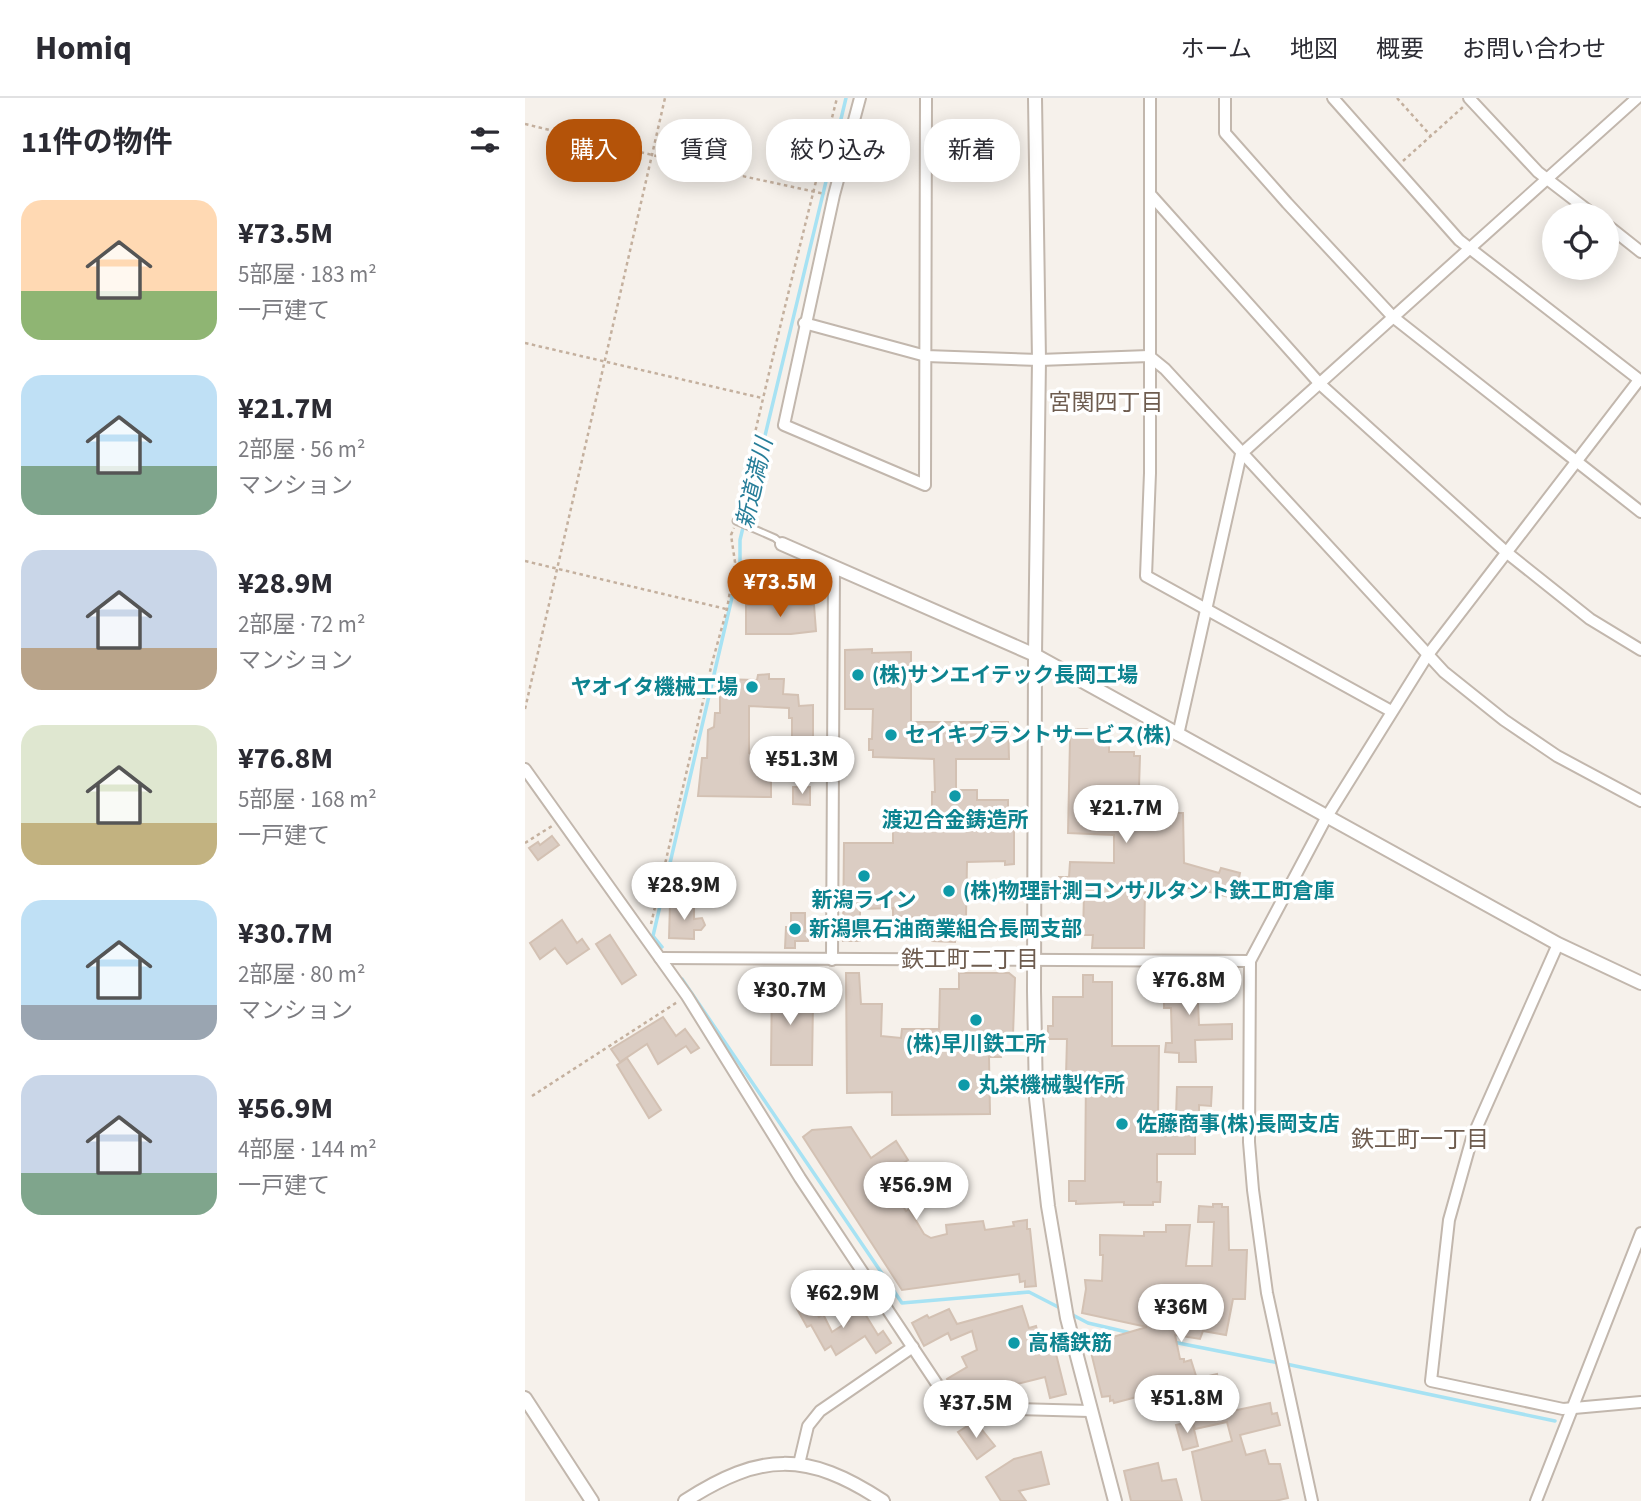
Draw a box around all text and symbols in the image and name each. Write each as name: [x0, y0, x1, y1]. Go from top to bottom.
text: Homiq: [35, 25, 132, 72]
text: ホーム: [1181, 32, 1252, 67]
text: 地図: [1290, 32, 1338, 67]
text: 概要: [1376, 32, 1424, 67]
text: お問い合わせ: [1462, 32, 1606, 67]
chip: 購入: [546, 119, 642, 182]
chip: 賃貸: [656, 119, 752, 182]
chip: 絞り込み: [766, 119, 910, 182]
chip: 新着: [924, 119, 1020, 182]
text: 11件の物件: [21, 121, 173, 164]
icon: filters: [466, 121, 504, 159]
map controls: [1542, 203, 1619, 280]
button: locate: [1542, 203, 1619, 280]
text: ¥73.5M: [238, 212, 333, 255]
icon: home: [77, 228, 161, 312]
text: 5部屋 · 183 m²: [238, 258, 377, 291]
text: 一戸建て: [238, 294, 330, 327]
district label: 宮関四丁目: [1049, 386, 1164, 419]
text: ¥21.7M: [238, 387, 333, 430]
icon: home: [77, 403, 161, 487]
water label: 新道満川: [728, 432, 782, 532]
text: 2部屋 · 56 m²: [238, 433, 365, 466]
text: マンション: [238, 469, 353, 502]
pin: ¥73.5M: [723, 560, 837, 619]
text: ¥28.9M: [238, 562, 333, 605]
text: ¥73.5M: [743, 565, 817, 598]
icon: home: [77, 578, 161, 662]
text: 2部屋 · 72 m²: [238, 608, 365, 641]
text: マンション: [238, 644, 353, 677]
place label: (株)サンエイテック長岡工場: [872, 660, 1138, 690]
marker: (株)サンエイテック長岡工場: [850, 667, 866, 683]
place label: ヤオイタ機械工場: [571, 672, 738, 702]
marker: ヤオイタ機械工場: [744, 679, 760, 695]
place label: セイキプラントサービス(株): [905, 720, 1171, 750]
marker: セイキプラントサービス(株): [883, 727, 899, 743]
pin: ¥51.3M: [745, 736, 859, 796]
text: ¥76.8M: [238, 737, 333, 780]
text: ¥51.3M: [765, 742, 839, 775]
icon: home: [77, 753, 161, 837]
text: 5部屋 · 168 m²: [238, 783, 377, 816]
pin: ¥21.7M: [1069, 786, 1183, 845]
marker: 渡辺合金鋳造所: [947, 788, 963, 804]
text: ¥21.7M: [1089, 791, 1163, 824]
place label: 渡辺合金鋳造所: [882, 805, 1029, 835]
text: 一戸建て: [238, 819, 330, 852]
pin: ¥28.9M: [627, 862, 741, 922]
text: ¥28.9M: [647, 868, 721, 901]
marker: 新潟ライン: [856, 868, 872, 884]
place label: (株)物理計測コンサルタント鉄工町倉庫: [963, 876, 1334, 906]
marker: (株)物理計測コンサルタント鉄工町倉庫: [941, 883, 957, 899]
place label: 新潟ライン: [812, 885, 917, 915]
text: ¥30.7M: [238, 912, 333, 955]
place label: 新潟県石油商業組合長岡支部: [809, 914, 1082, 944]
marker: 新潟県石油商業組合長岡支部: [787, 921, 803, 937]
icon: home: [77, 928, 161, 1012]
district label: 鉄工町二丁目: [901, 943, 1039, 976]
text: 2部屋 · 80 m²: [238, 958, 365, 991]
pin: ¥76.8M: [1132, 958, 1246, 1017]
text: ¥76.8M: [1152, 963, 1226, 996]
pin: ¥30.7M: [733, 968, 847, 1027]
text: ¥30.7M: [753, 973, 827, 1006]
text: マンション: [238, 994, 353, 1027]
marker: (株)早川鉄工所: [968, 1012, 984, 1028]
place label: (株)早川鉄工所: [906, 1029, 1046, 1059]
place label: 丸栄機械製作所: [978, 1070, 1125, 1100]
marker: 丸栄機械製作所: [956, 1077, 972, 1093]
text: ¥56.9M: [238, 1087, 333, 1130]
icon: home: [77, 1103, 161, 1187]
place label: 佐藤商事(株)長岡支店: [1136, 1109, 1339, 1139]
marker: 佐藤商事(株)長岡支店: [1114, 1116, 1130, 1132]
district label: 鉄工町一丁目: [1351, 1123, 1489, 1156]
text: 4部屋 · 144 m²: [238, 1133, 377, 1166]
pin: ¥56.9M: [859, 1162, 973, 1222]
text: ¥56.9M: [879, 1168, 953, 1201]
text: 一戸建て: [238, 1169, 330, 1202]
pin: ¥62.9M: [786, 1270, 900, 1330]
text: ¥62.9M: [806, 1276, 880, 1309]
pin: ¥36M: [1140, 1284, 1222, 1344]
text: ¥36M: [1154, 1290, 1208, 1323]
place label: 高橋鉄筋: [1028, 1328, 1112, 1358]
marker: 高橋鉄筋: [1006, 1335, 1022, 1351]
pin: ¥51.8M: [1130, 1376, 1244, 1435]
pin: ¥37.5M: [919, 1380, 1033, 1440]
text: ¥51.8M: [1150, 1381, 1224, 1414]
text: ¥37.5M: [939, 1386, 1013, 1419]

